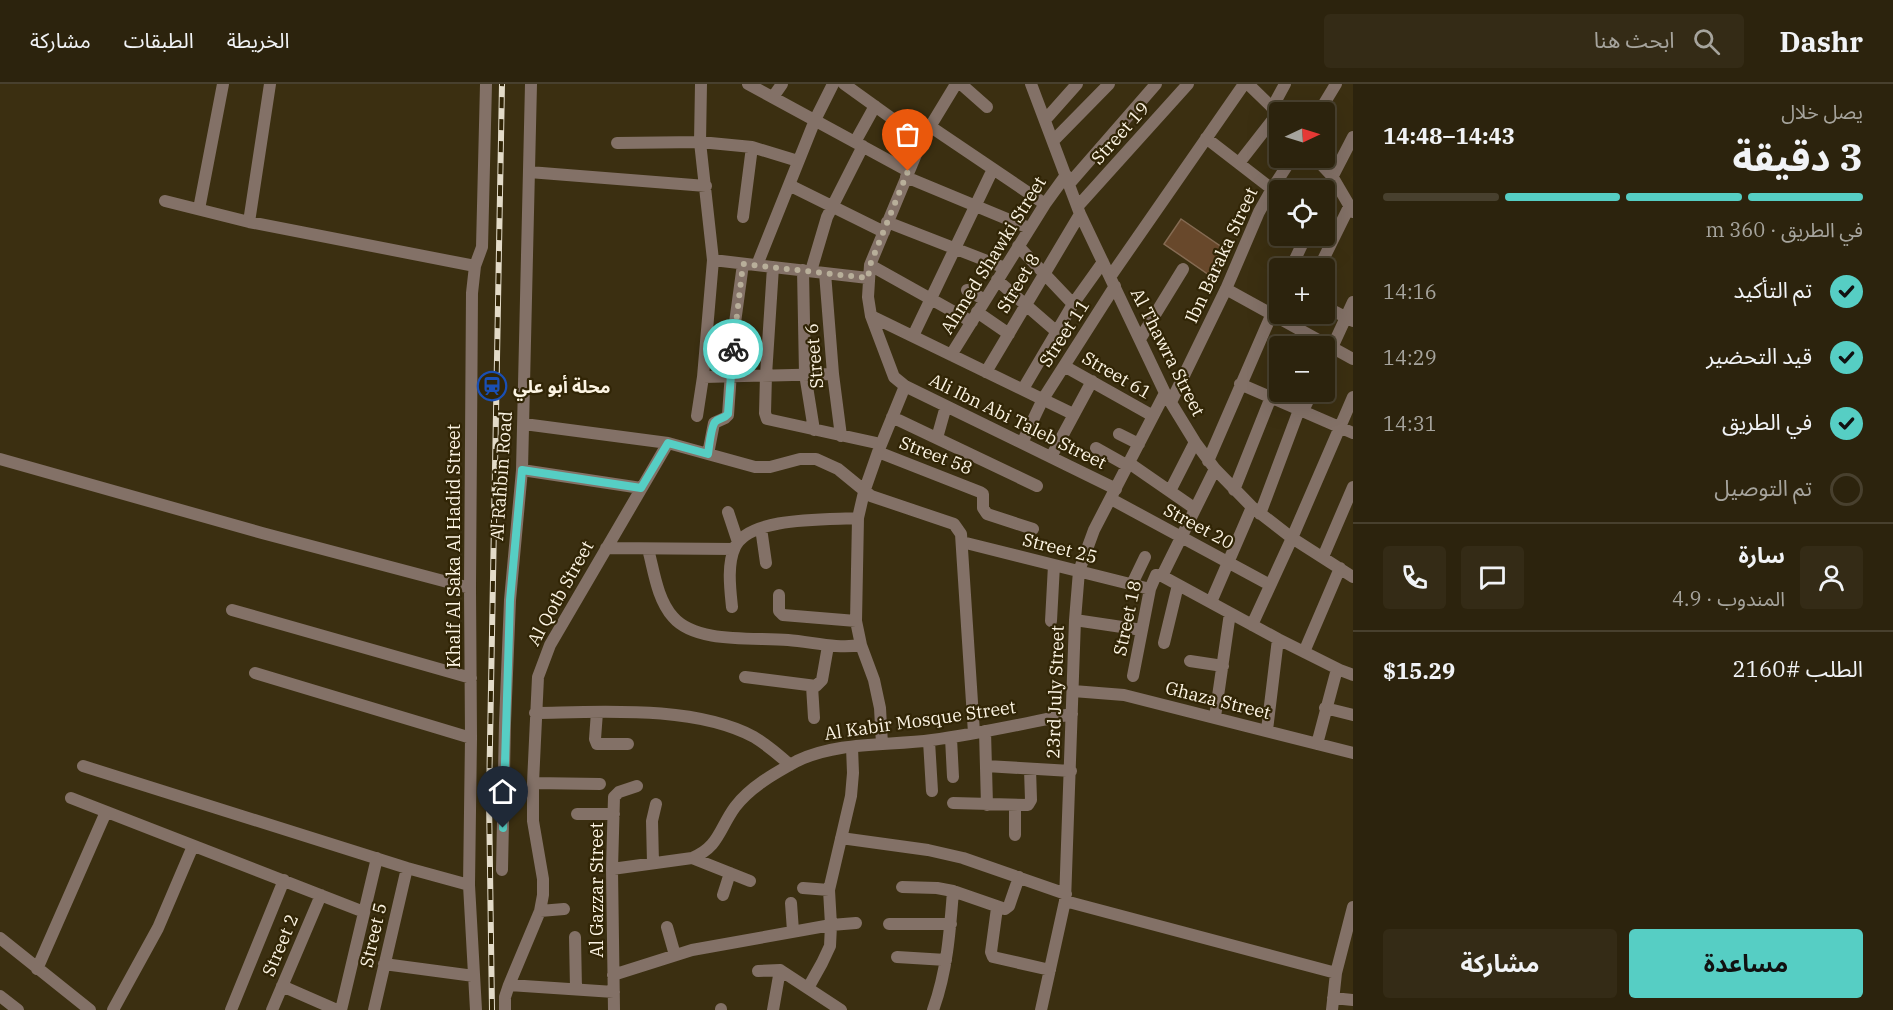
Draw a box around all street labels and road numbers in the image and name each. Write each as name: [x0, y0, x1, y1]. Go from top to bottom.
street label: Street 19: [1086, 97, 1154, 169]
street label: Ahmed Shawki Street: [935, 172, 1051, 338]
street label: Ibn Baraka Street: [1179, 183, 1263, 327]
street label: Street 8: [991, 249, 1045, 317]
street label: Al Thawra Street: [1126, 284, 1210, 420]
street label: Street 11: [1034, 295, 1094, 371]
street label: Street 6: [800, 322, 828, 390]
street label: Street 61: [1078, 346, 1156, 404]
street label: Ali Ibn Abi Taleb Street: [926, 368, 1110, 474]
street label: Al Rahbin Road: [485, 410, 517, 542]
street label: Khalf Al Saka Al Hadid Street: [442, 424, 465, 668]
street label: Street 58: [896, 431, 976, 479]
street label: Street 20: [1160, 498, 1238, 554]
street label: Street 25: [1020, 528, 1100, 568]
street label: Al Qotb Street: [522, 536, 598, 650]
street label: Street 18: [1108, 578, 1146, 658]
street label: 23rd July Street: [1041, 625, 1069, 759]
street label: Ghaza Street: [1163, 676, 1273, 724]
street label: Al Kabir Mosque Street: [823, 695, 1017, 745]
street label: Al Gazzar Street: [585, 822, 608, 958]
street label: Street 5: [354, 900, 392, 970]
street label: Street 2: [257, 910, 303, 980]

